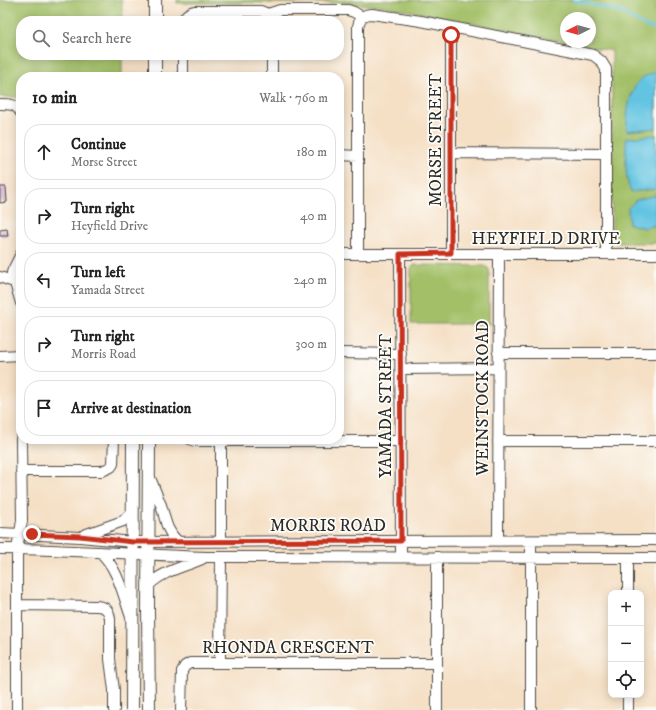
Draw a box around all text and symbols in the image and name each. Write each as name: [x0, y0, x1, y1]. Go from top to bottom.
north arrow: [560, 12, 596, 48]
search box: [16, 16, 344, 60]
route start: [442, 26, 460, 44]
icon: search: [30, 27, 52, 49]
text: Search here: [62, 29, 131, 48]
street label: MORSE STREET: [425, 73, 447, 207]
text: 10 min: [32, 87, 77, 109]
text: Walk · 760 m: [259, 90, 328, 106]
text: Continue: [71, 135, 126, 154]
icon: ahead: [33, 141, 55, 163]
text: 180 m: [296, 144, 327, 160]
text: Morse Street: [71, 154, 137, 170]
text: Turn right: [71, 199, 134, 218]
icon: right: [33, 205, 55, 227]
text: 40 m: [300, 208, 327, 224]
text: Heyfield Drive: [71, 218, 148, 234]
street label: HEYFIELD DRIVE: [472, 228, 620, 250]
text: Turn left: [71, 263, 125, 282]
icon: left: [33, 269, 55, 291]
text: 240 m: [294, 272, 327, 288]
text: Yamada Street: [71, 282, 145, 298]
street label: WEINSTOCK ROAD: [472, 320, 494, 477]
text: Turn right: [71, 327, 134, 346]
icon: right: [33, 333, 55, 355]
street label: YAMADA STREET: [375, 334, 397, 478]
text: 300 m: [296, 336, 327, 352]
text: Morris Road: [71, 346, 136, 362]
icon: arrive: [33, 397, 55, 419]
text: Arrive at destination: [71, 399, 191, 418]
street label: MORRIS ROAD: [270, 515, 386, 537]
route end: [23, 525, 41, 543]
map controls: [608, 590, 644, 698]
button: +: [608, 590, 644, 626]
button: −: [608, 626, 644, 662]
street label: RHONDA CRESCENT: [202, 637, 374, 659]
button: locate: [608, 662, 644, 698]

